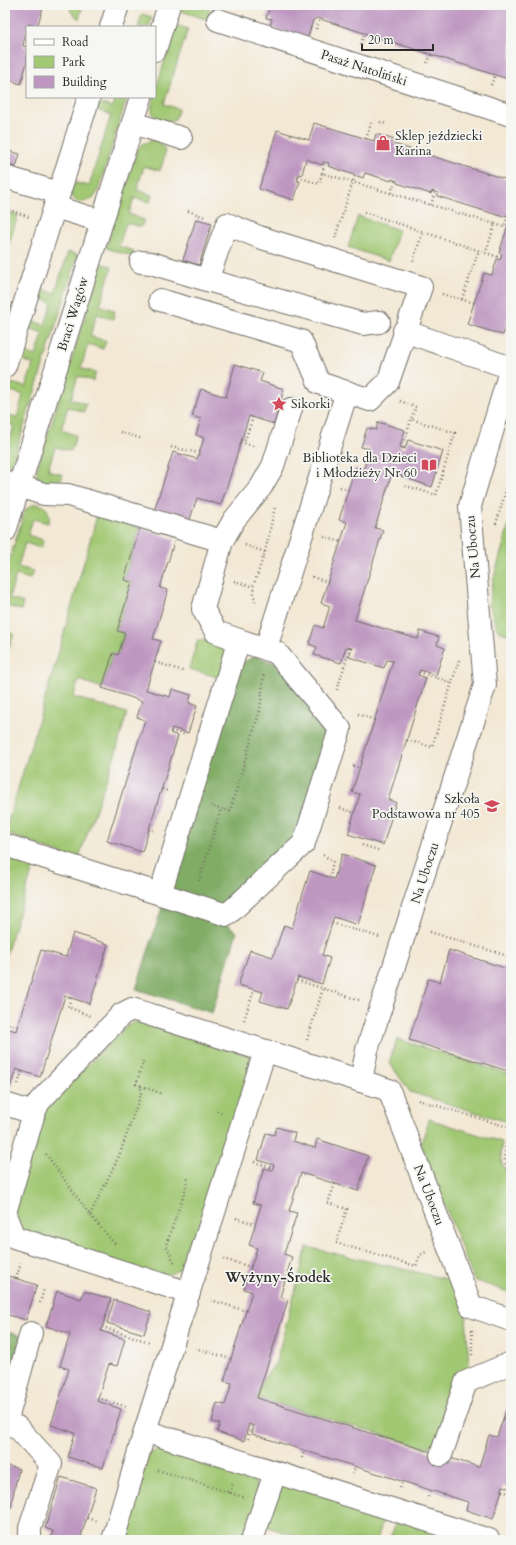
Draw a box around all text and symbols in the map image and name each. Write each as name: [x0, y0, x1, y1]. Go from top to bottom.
legend: [26, 26, 156, 98]
scale bar: [362, 26, 433, 52]
text: 20 m: [368, 32, 395, 48]
text: Road: [62, 34, 89, 50]
street label: Pasaż Natoliński: [319, 46, 410, 91]
text: Park: [62, 54, 86, 70]
text: Building: [62, 74, 107, 90]
place label: Sklep jeździecki Karina: [395, 127, 483, 160]
shop icon: Sklep jeździecki Karina: [374, 134, 392, 152]
street label: Braci Wagów: [53, 274, 93, 353]
place icon: Sikorki: [270, 395, 288, 413]
place label: Sikorki: [291, 395, 331, 413]
place label: Biblioteka dla Dzieci i Młodzieży Nr 60: [303, 449, 417, 482]
library icon: Biblioteka dla Dzieci i Młodzieży Nr 60: [420, 456, 438, 474]
street label: Na Uboczu: [461, 514, 485, 580]
place label: Szkoła Podstawowa nr 405: [372, 790, 480, 823]
school or university icon: Szkoła Podstawowa nr 405: [483, 797, 501, 815]
street label: Na Uboczu: [407, 840, 443, 906]
street label: Na Uboczu: [409, 1162, 449, 1228]
district label: Wyżyny-Środek: [224, 1267, 331, 1287]

